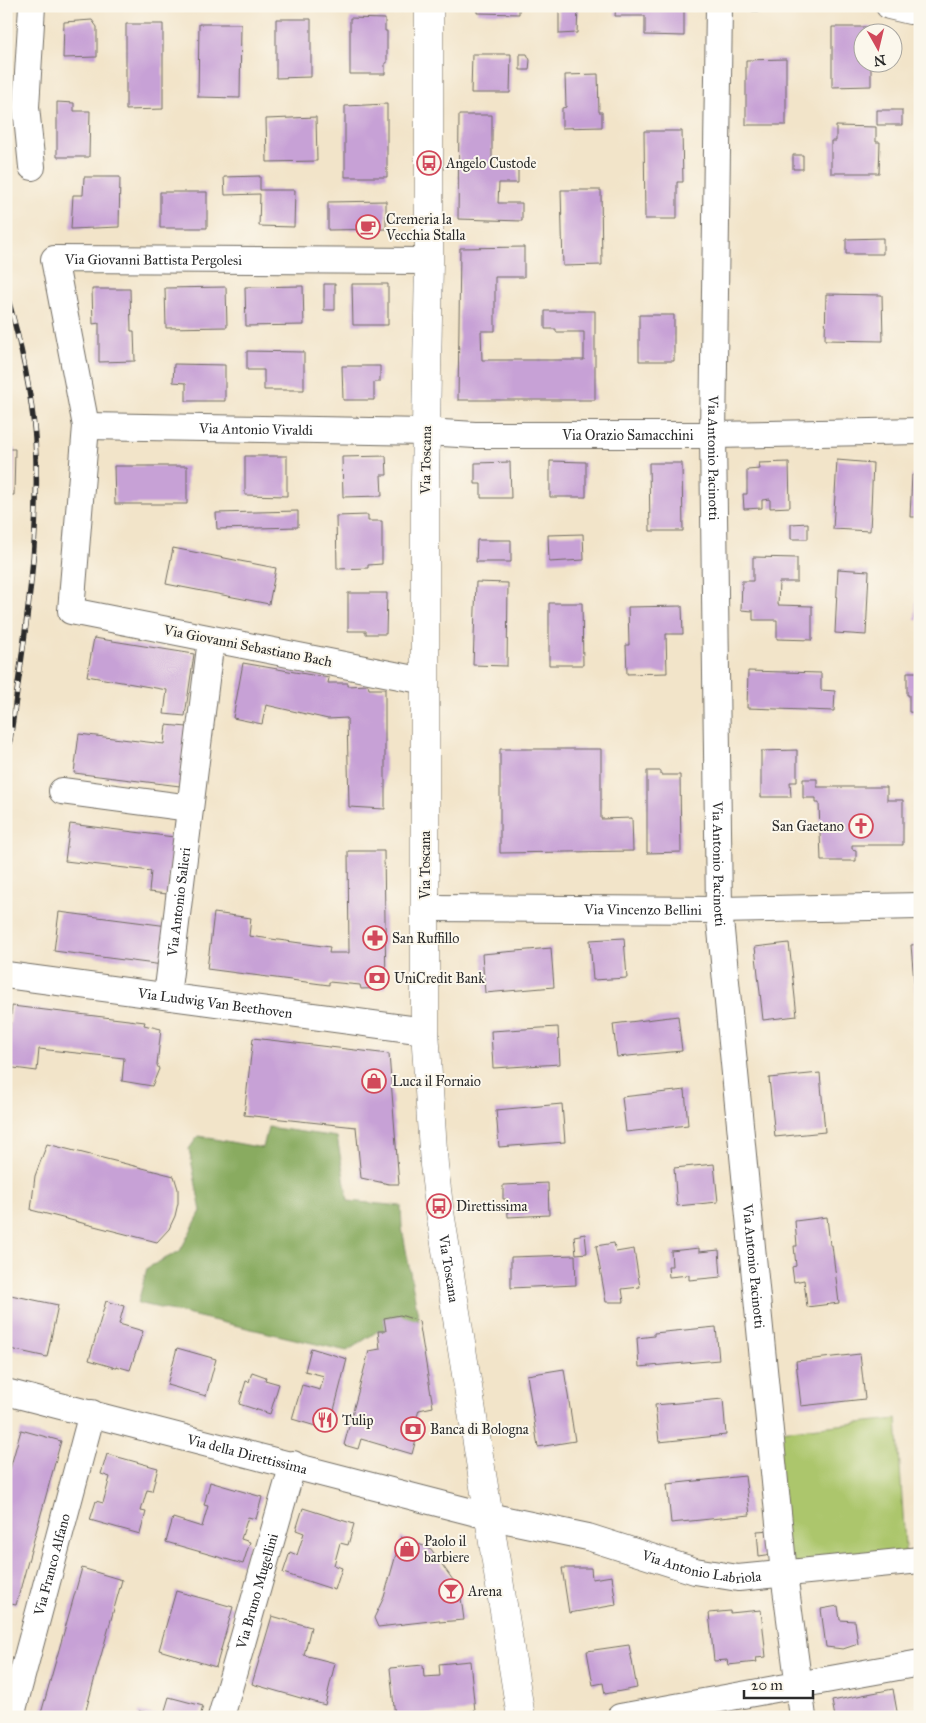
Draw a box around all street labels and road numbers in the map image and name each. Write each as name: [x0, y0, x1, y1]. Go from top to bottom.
street label: Via Giovanni Battista Pergolesi: [64, 251, 242, 269]
street label: Via Antonio Pacinotti: [704, 394, 723, 521]
street label: Via Antonio Vivaldi: [198, 419, 313, 439]
street label: Via Toscana: [417, 426, 435, 495]
street label: Via Orazio Samacchini: [561, 427, 694, 444]
street label: Via Giovanni Sebastiano Bach: [161, 621, 334, 671]
street label: Via Antonio Pacinotti: [709, 800, 729, 927]
street label: Via Toscana: [417, 831, 434, 900]
street label: Via Antonio Salieri: [163, 846, 194, 958]
street label: Via Vincenzo Bellini: [583, 901, 702, 918]
street label: Via Ludwig Van Beethoven: [136, 984, 294, 1022]
street label: Via Antonio Pacinotti: [739, 1202, 768, 1329]
street label: Via Toscana: [435, 1232, 463, 1304]
street label: Via della Direttissima: [184, 1430, 309, 1478]
street label: Via Franco Alfano: [30, 1511, 73, 1618]
street label: Via Bruno Mugellini: [232, 1531, 281, 1652]
street label: Via Antonio Labriola: [639, 1546, 762, 1587]

